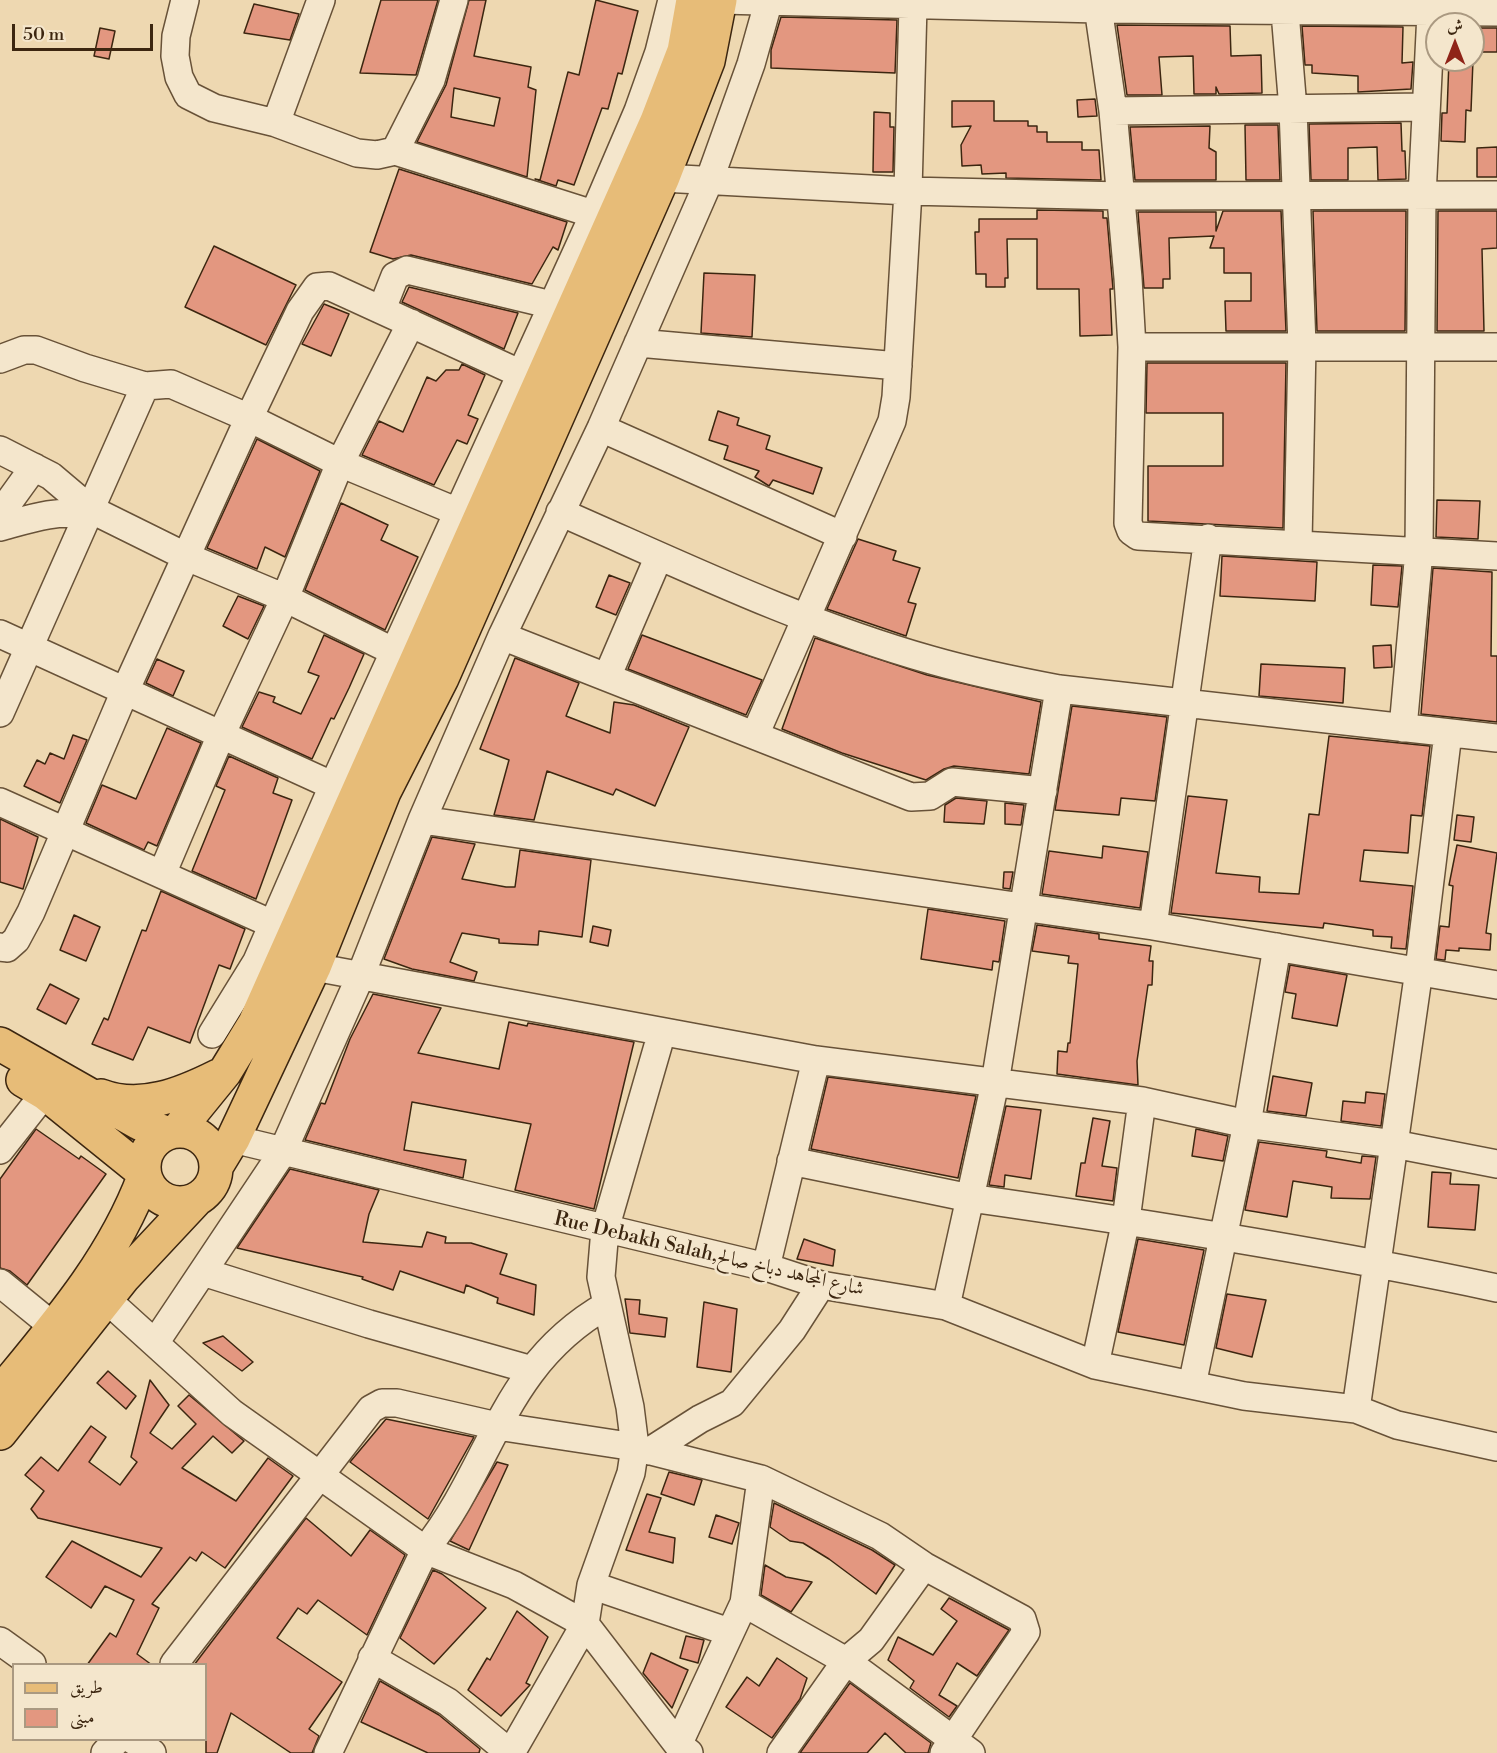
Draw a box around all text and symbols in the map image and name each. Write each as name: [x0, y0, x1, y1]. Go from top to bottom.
scale bar: [15, 12, 156, 50]
north arrow: [1425, 12, 1485, 72]
text: ش: [1447, 16, 1463, 36]
text: 50 m: [23, 23, 64, 46]
street label: Rue Debakh Salah,شارع المجاهد دباخ صالح: [552, 1208, 866, 1302]
legend: [12, 1663, 207, 1741]
text: طريق: [70, 1676, 103, 1699]
text: مبنى: [70, 1706, 95, 1729]

